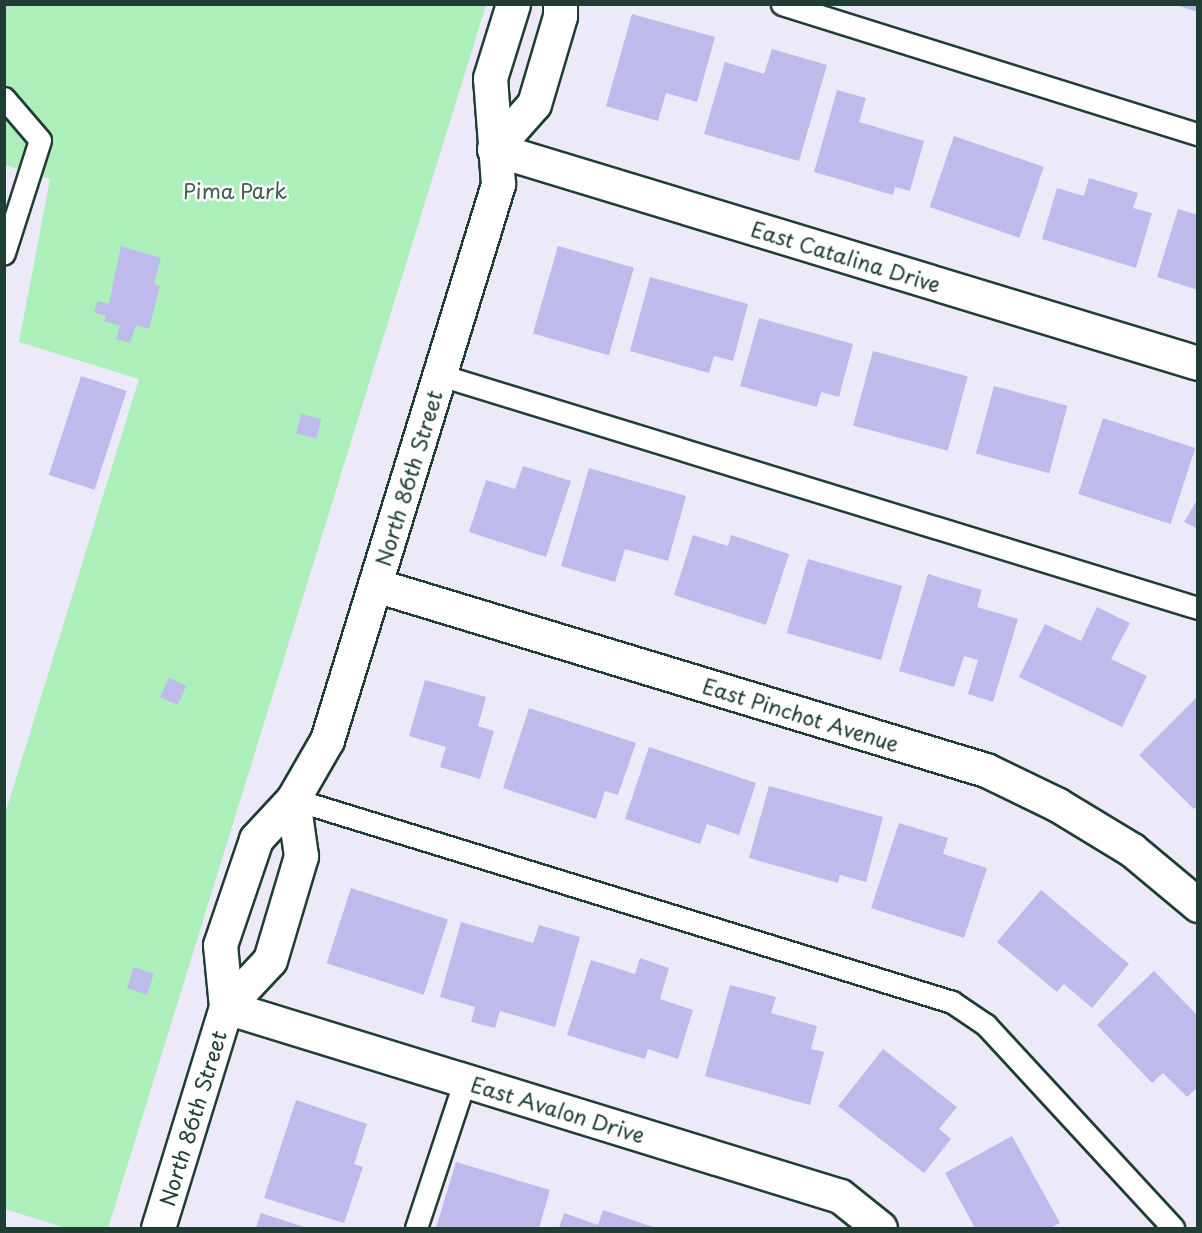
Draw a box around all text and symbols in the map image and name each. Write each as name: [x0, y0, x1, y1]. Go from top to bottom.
park label: Pima Park: [183, 177, 287, 203]
street label: East Catalina Drive: [748, 215, 944, 297]
street label: North 86th Street: [369, 387, 447, 569]
street label: East Pinchot Avenue: [700, 672, 902, 756]
street label: North 86th Street: [153, 1027, 231, 1209]
street label: East Avalon Drive: [467, 1070, 649, 1148]

